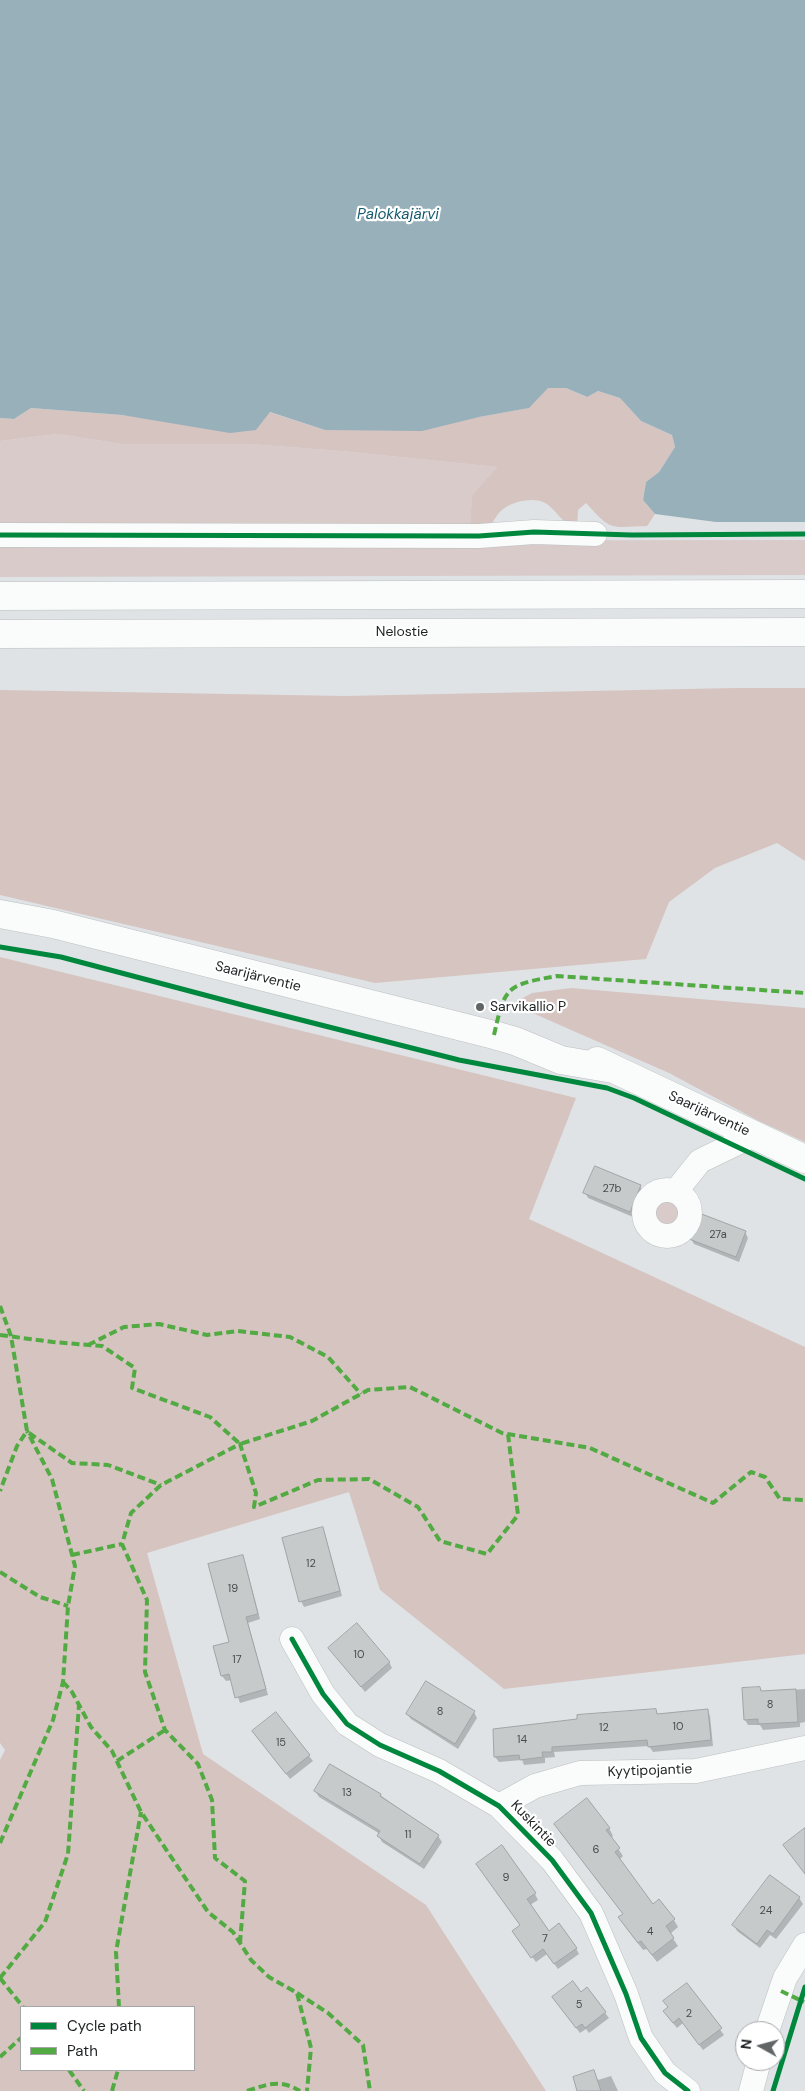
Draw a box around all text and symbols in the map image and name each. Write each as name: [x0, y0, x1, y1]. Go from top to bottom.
water label: Palokkajärvi: [357, 206, 439, 224]
street label: Nelostie: [376, 624, 428, 640]
street label: Saarijärventie: [213, 958, 303, 996]
place label: Sarvikallio P: [490, 999, 566, 1015]
marker: Sarvikallio P: [474, 1001, 486, 1013]
street label: Saarijärventie: [666, 1088, 752, 1140]
house number: 27b: [603, 1182, 621, 1196]
house number: 27a: [709, 1228, 727, 1242]
house number: 12: [306, 1557, 316, 1571]
house number: 19: [228, 1582, 238, 1596]
house number: 10: [354, 1648, 364, 1662]
house number: 17: [232, 1653, 242, 1667]
house number: 8: [767, 1698, 773, 1712]
house number: 8: [437, 1705, 443, 1719]
house number: 10: [673, 1720, 683, 1734]
house number: 12: [599, 1721, 609, 1735]
house number: 14: [517, 1733, 527, 1747]
house number: 15: [276, 1736, 286, 1750]
street label: Kyytipojantie: [607, 1761, 693, 1781]
house number: 13: [342, 1786, 352, 1800]
street label: Kuskintie: [507, 1797, 559, 1851]
house number: 11: [405, 1828, 411, 1842]
house number: 6: [593, 1843, 599, 1857]
house number: 9: [503, 1871, 509, 1885]
house number: 24: [760, 1904, 772, 1918]
house number: 4: [647, 1925, 653, 1939]
house number: 7: [542, 1932, 548, 1946]
house number: 5: [576, 1998, 582, 2012]
legend: [20, 2006, 195, 2071]
house number: 2: [686, 2007, 692, 2021]
text: Cycle path: [67, 2016, 142, 2036]
north arrow: [735, 2021, 785, 2071]
text: N: [737, 2038, 756, 2050]
text: Path: [67, 2041, 98, 2061]

